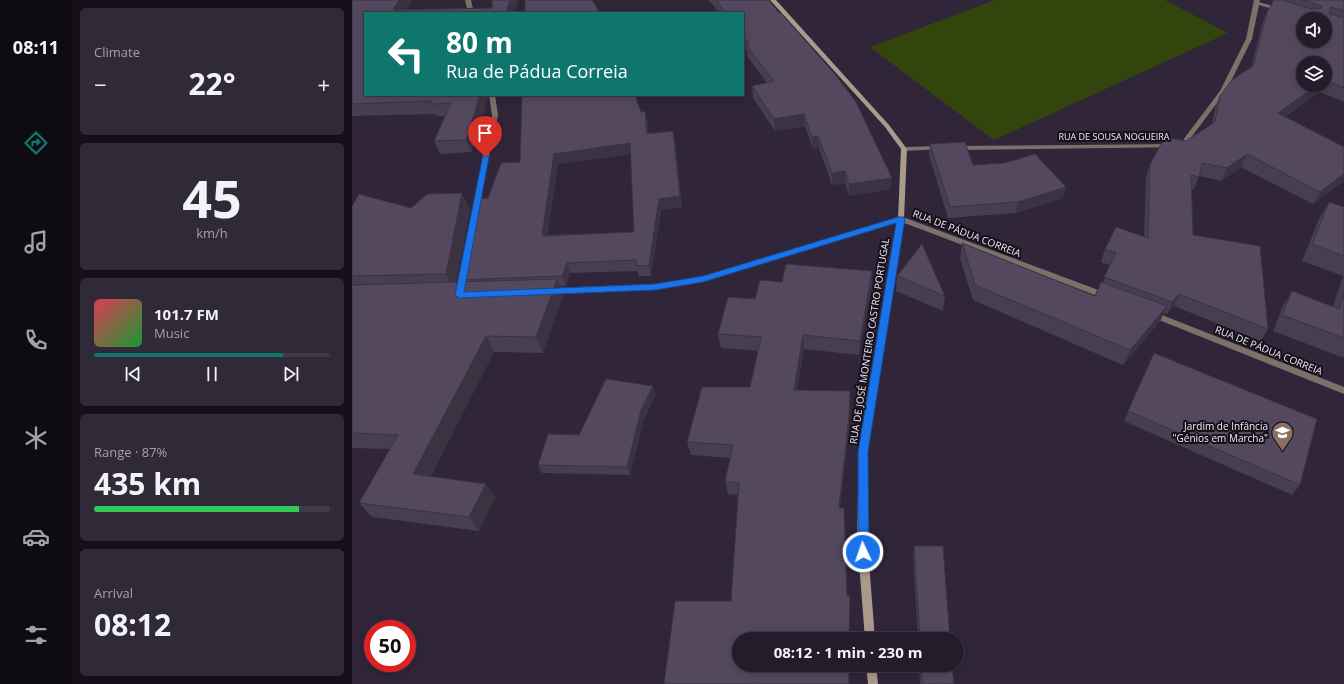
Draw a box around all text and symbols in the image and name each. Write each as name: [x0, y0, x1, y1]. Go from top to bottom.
map controls: [1296, 12, 1332, 92]
button: sound: [1296, 12, 1332, 48]
text: 80 m: [446, 23, 513, 61]
icon: left: [380, 28, 432, 80]
text: 08:11: [13, 35, 59, 59]
text: Climate: [94, 43, 140, 61]
button: layers: [1296, 56, 1332, 92]
text: Rua de Pádua Correia: [446, 59, 628, 83]
text: 22°: [188, 63, 236, 104]
text: −: [94, 69, 107, 99]
text: +: [317, 69, 330, 99]
pin: [468, 116, 502, 157]
icon: arrive: [474, 122, 496, 144]
icon: directions: [22, 129, 50, 157]
street label: RUA DE SOUSA NOGUEIRA: [1058, 130, 1170, 143]
text: 45: [182, 162, 242, 233]
street label: RUA DE PÁDUA CORREIA: [911, 206, 1024, 260]
text: km/h: [196, 224, 228, 242]
icon: music: [22, 228, 50, 256]
street label: RUA DE JOSÉ MONTEIRO CASTRO PORTUGAL: [846, 237, 892, 445]
text: 101.7 FM: [154, 304, 219, 324]
street label: RUA DE PÁDUA CORREIA: [1213, 322, 1325, 378]
text: Music: [154, 324, 189, 342]
icon: phone: [22, 326, 50, 354]
icon: previous: [122, 363, 144, 385]
icon: pause: [201, 363, 223, 385]
icon: next: [280, 363, 302, 385]
place label: Jardim de Infância "Génios em Marcha": [1173, 419, 1268, 445]
school or university icon: Jardim de Infância "Génios em Marcha": [1270, 419, 1296, 452]
icon: climate: [22, 424, 50, 452]
text: Range · 87%: [94, 443, 167, 461]
text: 435 km: [94, 463, 201, 504]
icon: car: [22, 523, 50, 551]
position arrow: [842, 531, 884, 573]
text: Arrival: [94, 584, 133, 602]
text: 08:12: [94, 604, 171, 645]
speed limit sign: 50: [364, 620, 416, 672]
icon: filters: [22, 621, 50, 649]
text: 08:12 · 1 min · 230 m: [774, 642, 922, 662]

